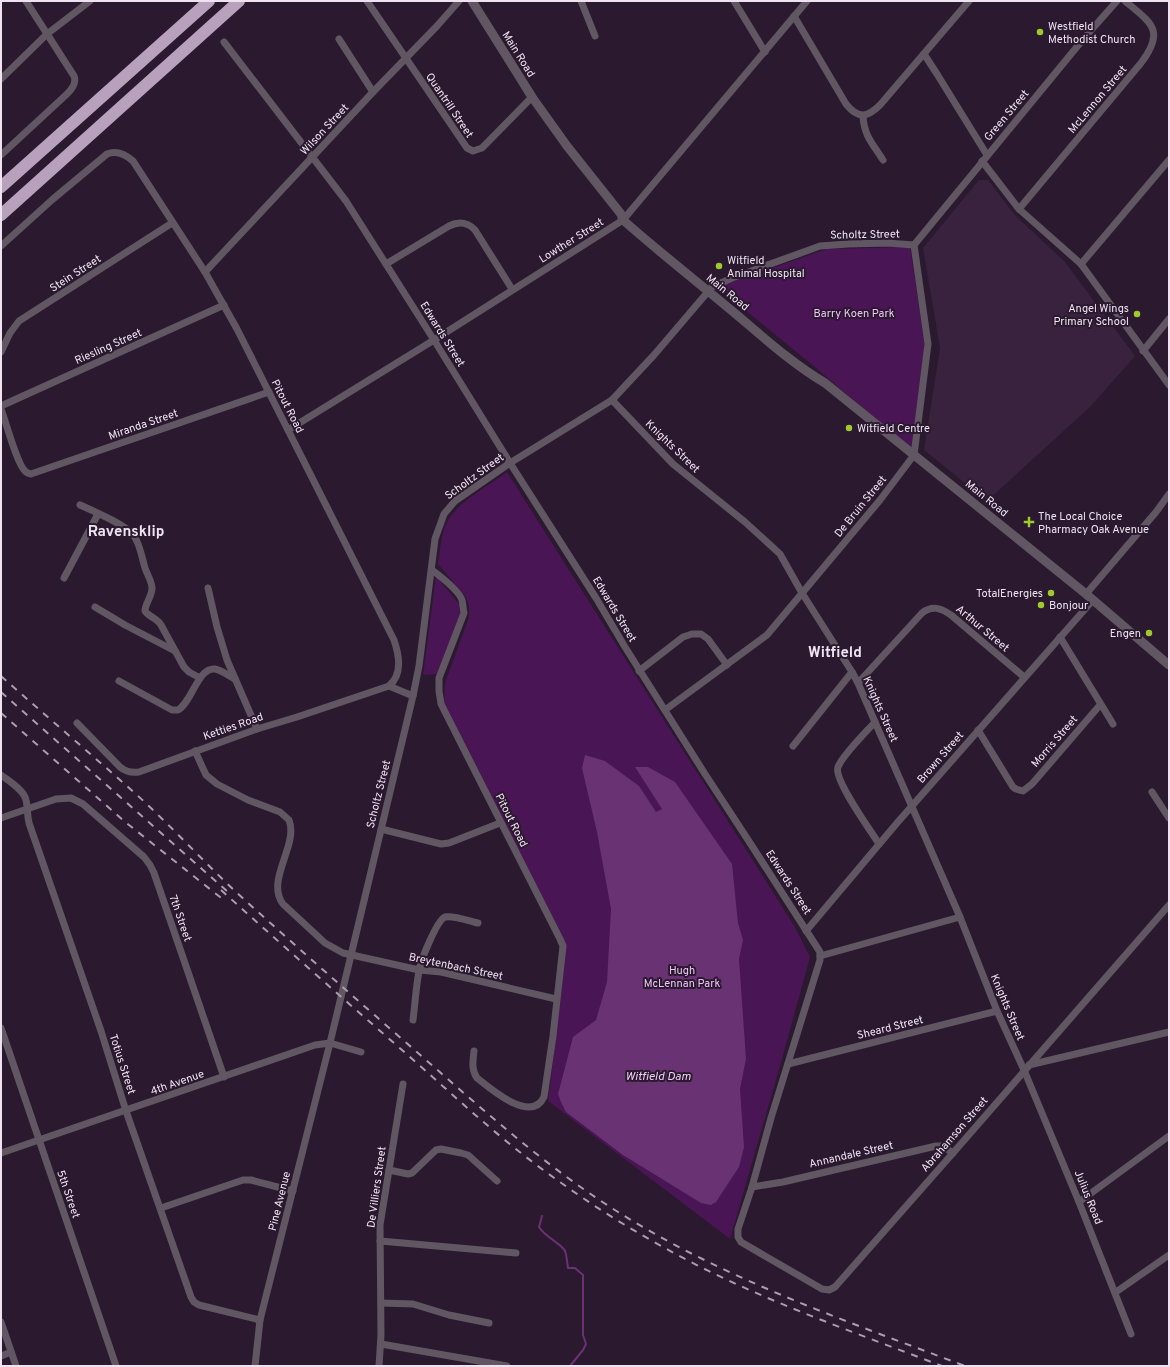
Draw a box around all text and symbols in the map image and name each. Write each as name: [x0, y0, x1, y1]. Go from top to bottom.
place label: Westfield Methodist Church: [1048, 20, 1135, 47]
marker: Westfield Methodist Church: [1035, 27, 1045, 37]
street label: Main Road: [499, 29, 538, 80]
street label: McLennon Street: [1065, 63, 1130, 136]
street label: Quantrill Street: [422, 70, 476, 141]
street label: Green Street: [981, 87, 1032, 144]
street label: Wilson Street: [297, 101, 352, 158]
street label: Lowther Street: [537, 215, 606, 266]
street label: Scholtz Street: [830, 227, 900, 243]
street label: Stein Street: [47, 252, 104, 296]
place label: Witfield Animal Hospital: [727, 254, 805, 281]
marker: Witfield Animal Hospital: [714, 261, 724, 271]
street label: Main Road: [703, 271, 752, 314]
street label: Edwards Street: [417, 299, 468, 370]
place label: Angel Wings Primary School: [1053, 302, 1129, 329]
park label: Barry Koen Park: [813, 307, 895, 321]
marker: Angel Wings Primary School: [1132, 309, 1142, 319]
street label: Riesling Street: [73, 326, 144, 368]
street label: Pitout Road: [268, 377, 307, 436]
street label: Miranda Street: [107, 406, 180, 443]
street label: Knights Street: [642, 417, 703, 476]
place label: Witfield Centre: [857, 422, 930, 436]
marker: Witfield Centre: [844, 423, 854, 433]
street label: Scholtz Street: [442, 451, 507, 503]
street label: De Bruin Street: [832, 473, 890, 540]
street label: Main Road: [962, 477, 1011, 520]
place label: The Local Choice Pharmacy Oak Avenue: [1038, 510, 1149, 537]
marker: The Local Choice Pharmacy Oak Avenue: [1023, 516, 1035, 528]
district label: Ravensklip: [88, 523, 164, 542]
street label: Edwards Street: [589, 574, 639, 645]
place label: TotalEnergies: [976, 587, 1043, 601]
marker: TotalEnergies: [1046, 588, 1056, 598]
place label: Bonjour: [1049, 599, 1089, 613]
marker: Bonjour: [1036, 600, 1046, 610]
street label: Arthur Street: [953, 602, 1012, 655]
place label: Engen: [1110, 627, 1141, 641]
marker: Engen: [1144, 628, 1154, 638]
district label: Witfield: [808, 644, 862, 663]
street label: Knights Street: [859, 674, 901, 744]
street label: Ketties Road: [201, 710, 265, 744]
street label: Morris Street: [1028, 713, 1081, 770]
street label: Brown Street: [914, 729, 967, 786]
street label: Scholtz Street: [364, 759, 394, 830]
street label: Pitout Road: [492, 791, 531, 850]
street label: Edwards Street: [762, 848, 814, 918]
street label: 7th Street: [166, 893, 195, 943]
street label: Breytenbach Street: [407, 950, 504, 984]
park label: Hugh McLennan Park: [644, 964, 720, 991]
street label: Knights Street: [987, 972, 1027, 1043]
street label: Sheard Street: [856, 1013, 925, 1043]
street label: Totius Street: [106, 1032, 138, 1096]
street label: 4th Avenue: [149, 1067, 206, 1099]
water label: Witfield Dam: [625, 1069, 691, 1085]
street label: Abrahamson Street: [918, 1094, 991, 1175]
street label: Annandale Street: [808, 1138, 895, 1171]
street label: De Villiers Street: [364, 1145, 390, 1229]
street label: 5th Street: [53, 1168, 83, 1220]
street label: Julius Road: [1071, 1168, 1105, 1227]
street label: Pine Avenue: [266, 1170, 294, 1232]

